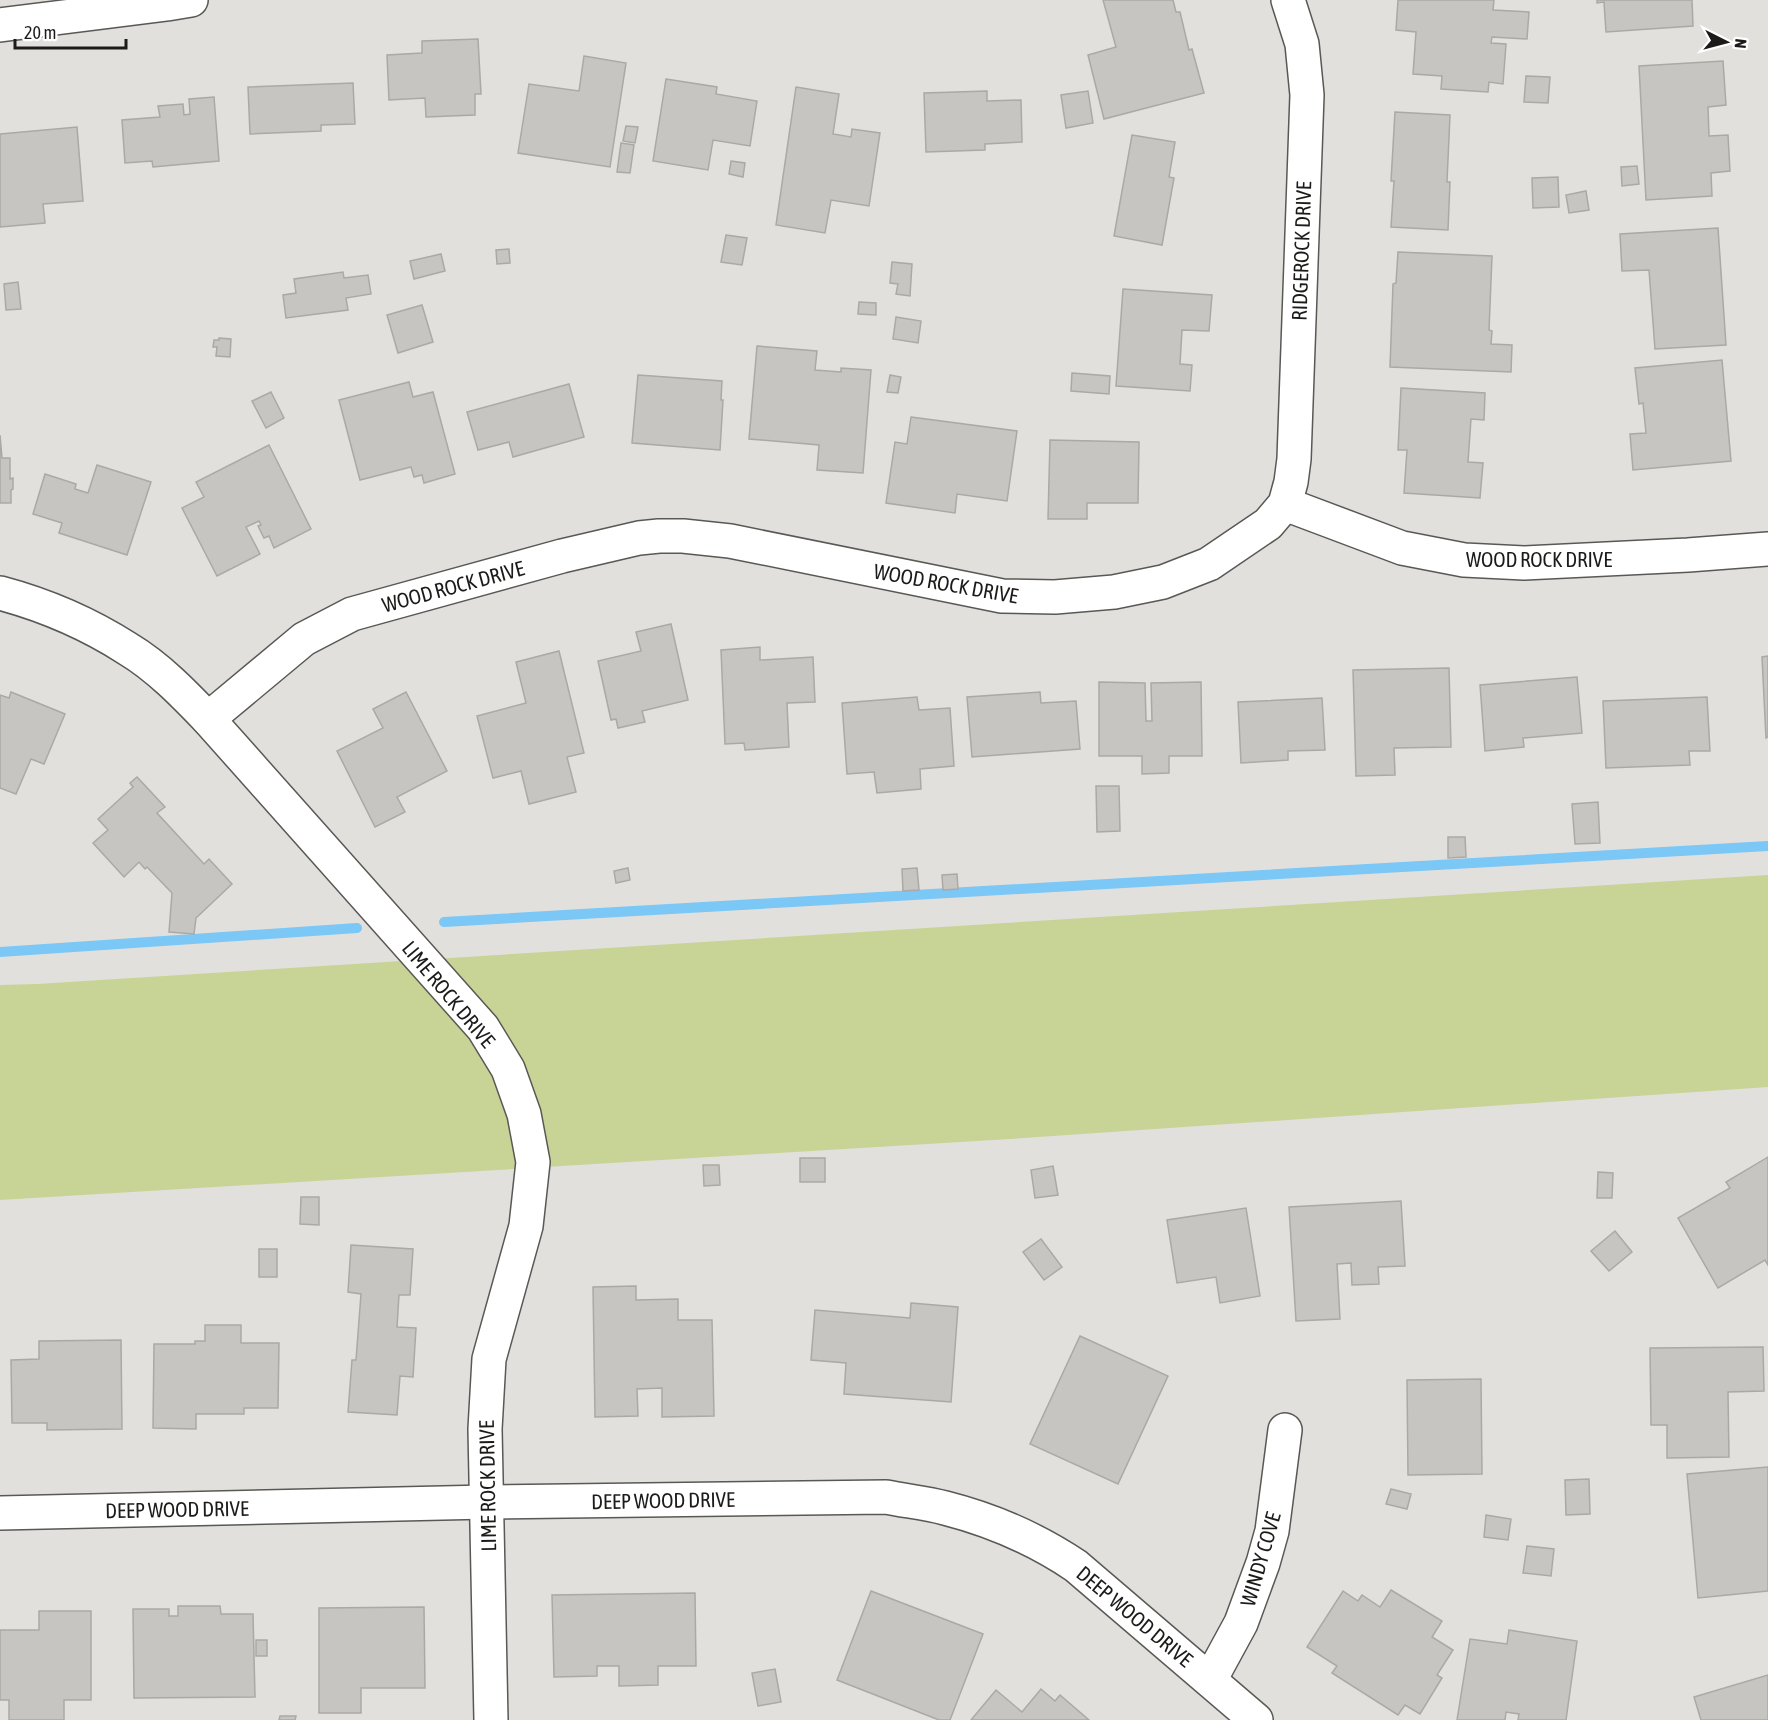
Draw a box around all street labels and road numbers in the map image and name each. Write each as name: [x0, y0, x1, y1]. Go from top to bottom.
street label: RIDGEROCK DRIVE: [1287, 181, 1315, 321]
street label: WOOD ROCK DRIVE: [1466, 547, 1612, 571]
street label: WOOD ROCK DRIVE: [379, 555, 527, 617]
street label: WOOD ROCK DRIVE: [872, 558, 1020, 608]
street label: LIME ROCK DRIVE: [398, 936, 500, 1052]
street label: LIME ROCK DRIVE: [474, 1420, 500, 1552]
street label: DEEP WOOD DRIVE: [591, 1487, 735, 1513]
street label: DEEP WOOD DRIVE: [105, 1496, 249, 1522]
street label: WINDY COVE: [1235, 1509, 1285, 1609]
street label: DEEP WOOD DRIVE: [1072, 1561, 1198, 1671]

